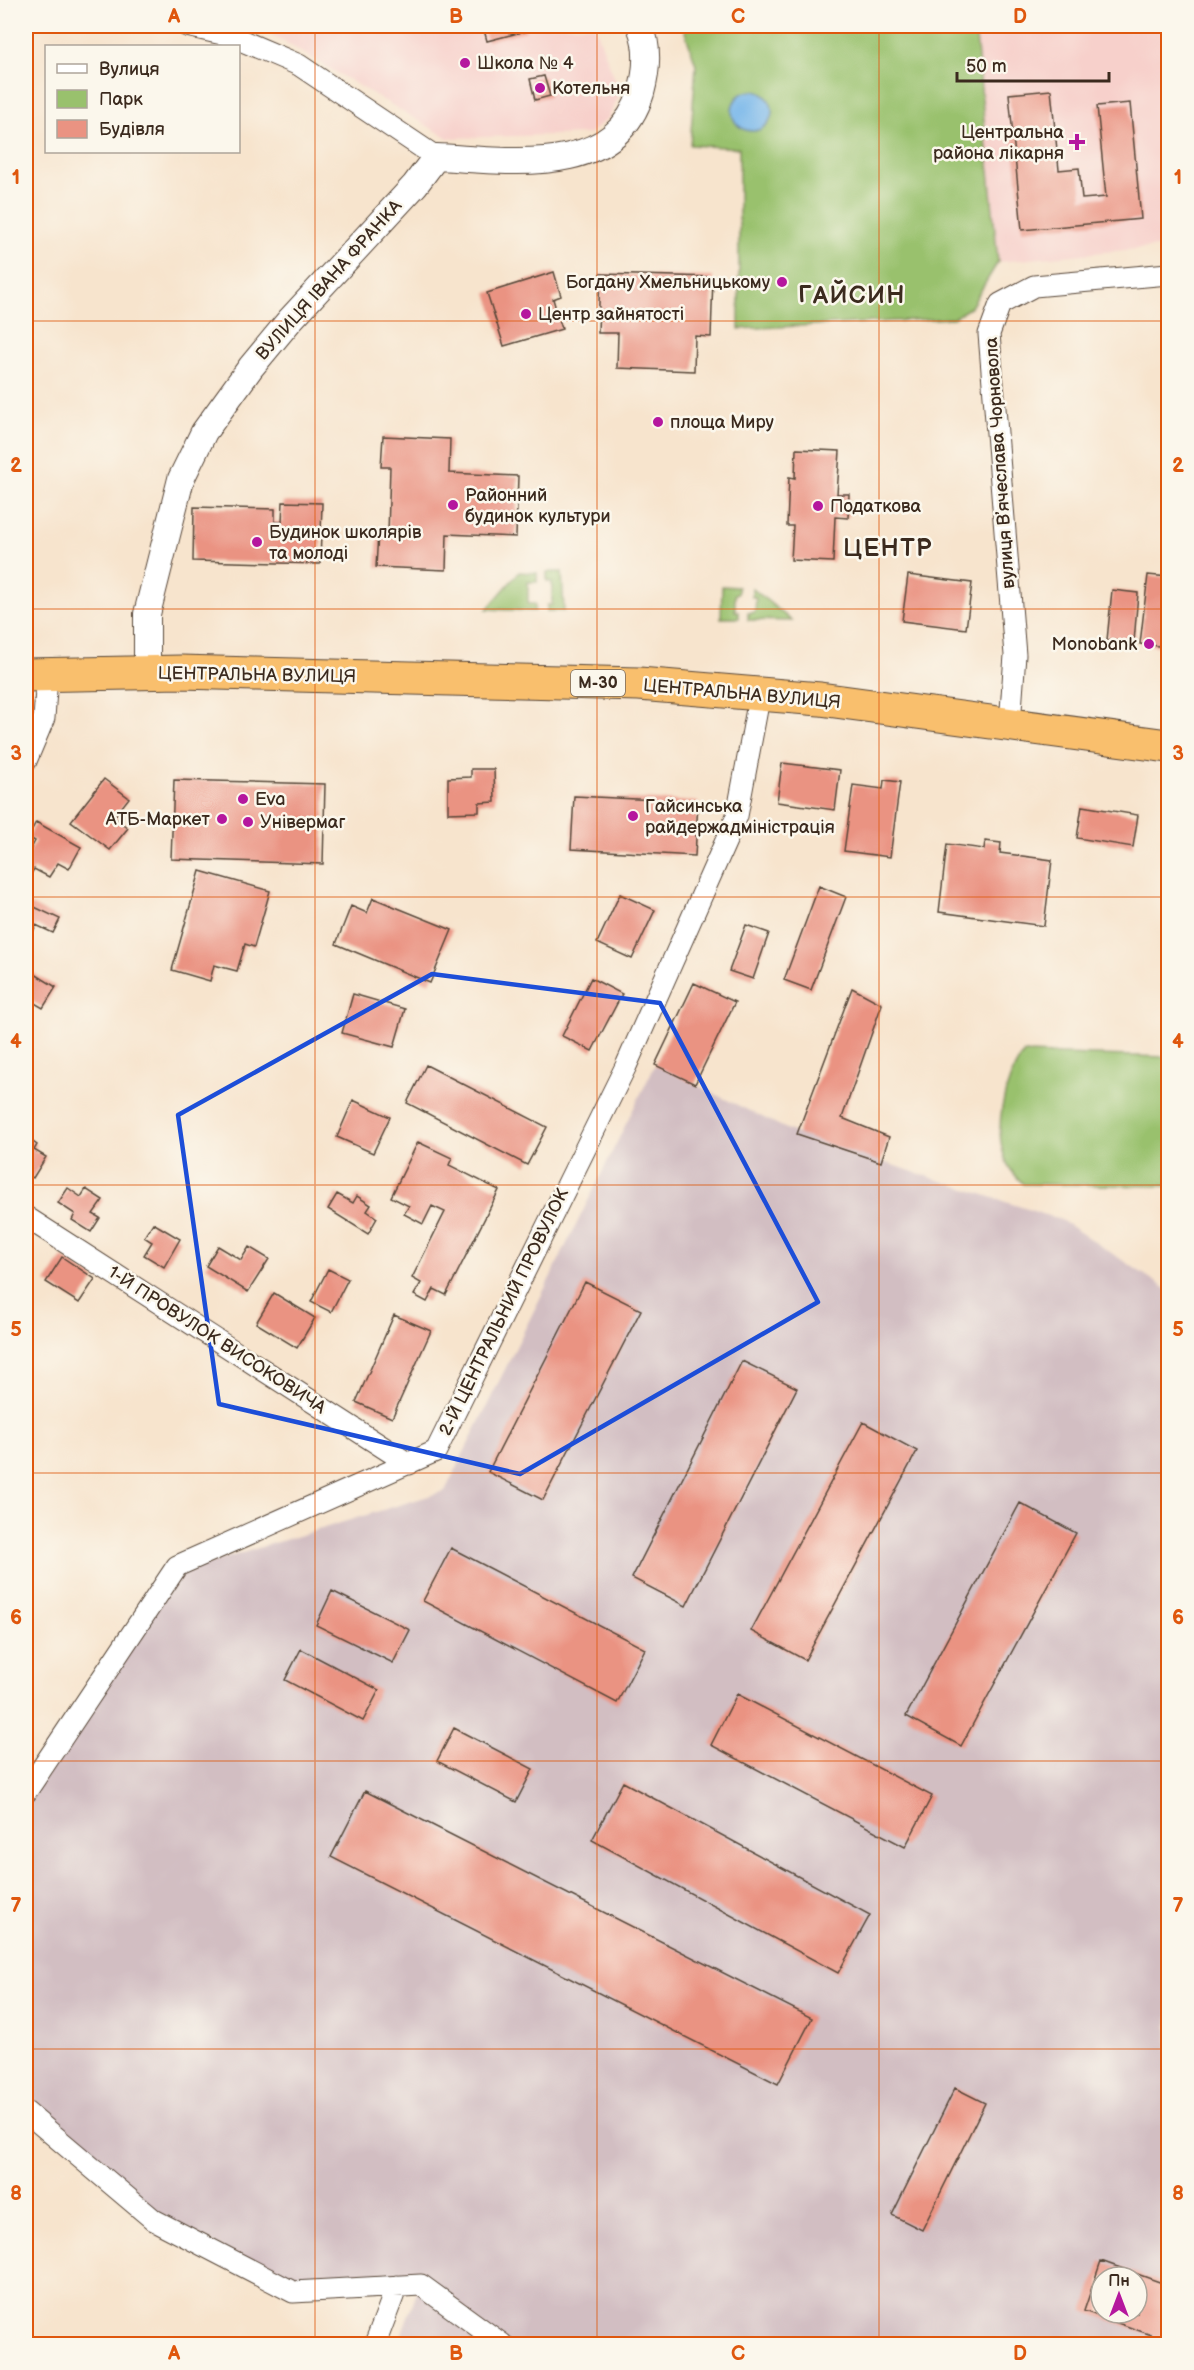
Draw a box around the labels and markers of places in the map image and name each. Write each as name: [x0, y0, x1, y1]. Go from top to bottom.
place label: Школа № 4: [477, 53, 574, 74]
marker: Школа № 4: [458, 56, 472, 70]
place label: Котельня: [552, 78, 630, 99]
marker: Котельня: [533, 81, 547, 95]
place label: Центральна района лікарня: [933, 122, 1064, 164]
marker: Центральна района лікарня: [1068, 133, 1086, 151]
place label: Богдану Хмельницькому: [566, 272, 771, 293]
marker: Богдану Хмельницькому: [775, 275, 789, 289]
place label: Центр зайнятості: [538, 304, 684, 325]
marker: Центр зайнятості: [519, 307, 533, 321]
place label: площа Миру: [670, 412, 775, 433]
marker: площа Миру: [651, 415, 665, 429]
place label: Районний будинок культури: [465, 485, 610, 527]
place label: Податкова: [830, 496, 921, 517]
marker: Районний будинок культури: [446, 498, 460, 512]
marker: Податкова: [811, 499, 825, 513]
place label: Будинок школярів та молоді: [269, 522, 422, 564]
marker: Будинок школярів та молоді: [250, 535, 264, 549]
place label: Monobank: [1052, 634, 1137, 655]
marker: Monobank: [1142, 637, 1156, 651]
place label: Eva: [255, 789, 286, 810]
marker: Eva: [236, 792, 250, 806]
place label: Гайсинська райдержадміністрація: [645, 796, 835, 838]
place label: АТБ-Маркет: [105, 809, 211, 830]
marker: Гайсинська райдержадміністрація: [626, 809, 640, 823]
marker: АТБ-Маркет: [215, 812, 229, 826]
place label: Універмаг: [260, 812, 346, 833]
marker: Універмаг: [241, 815, 255, 829]

